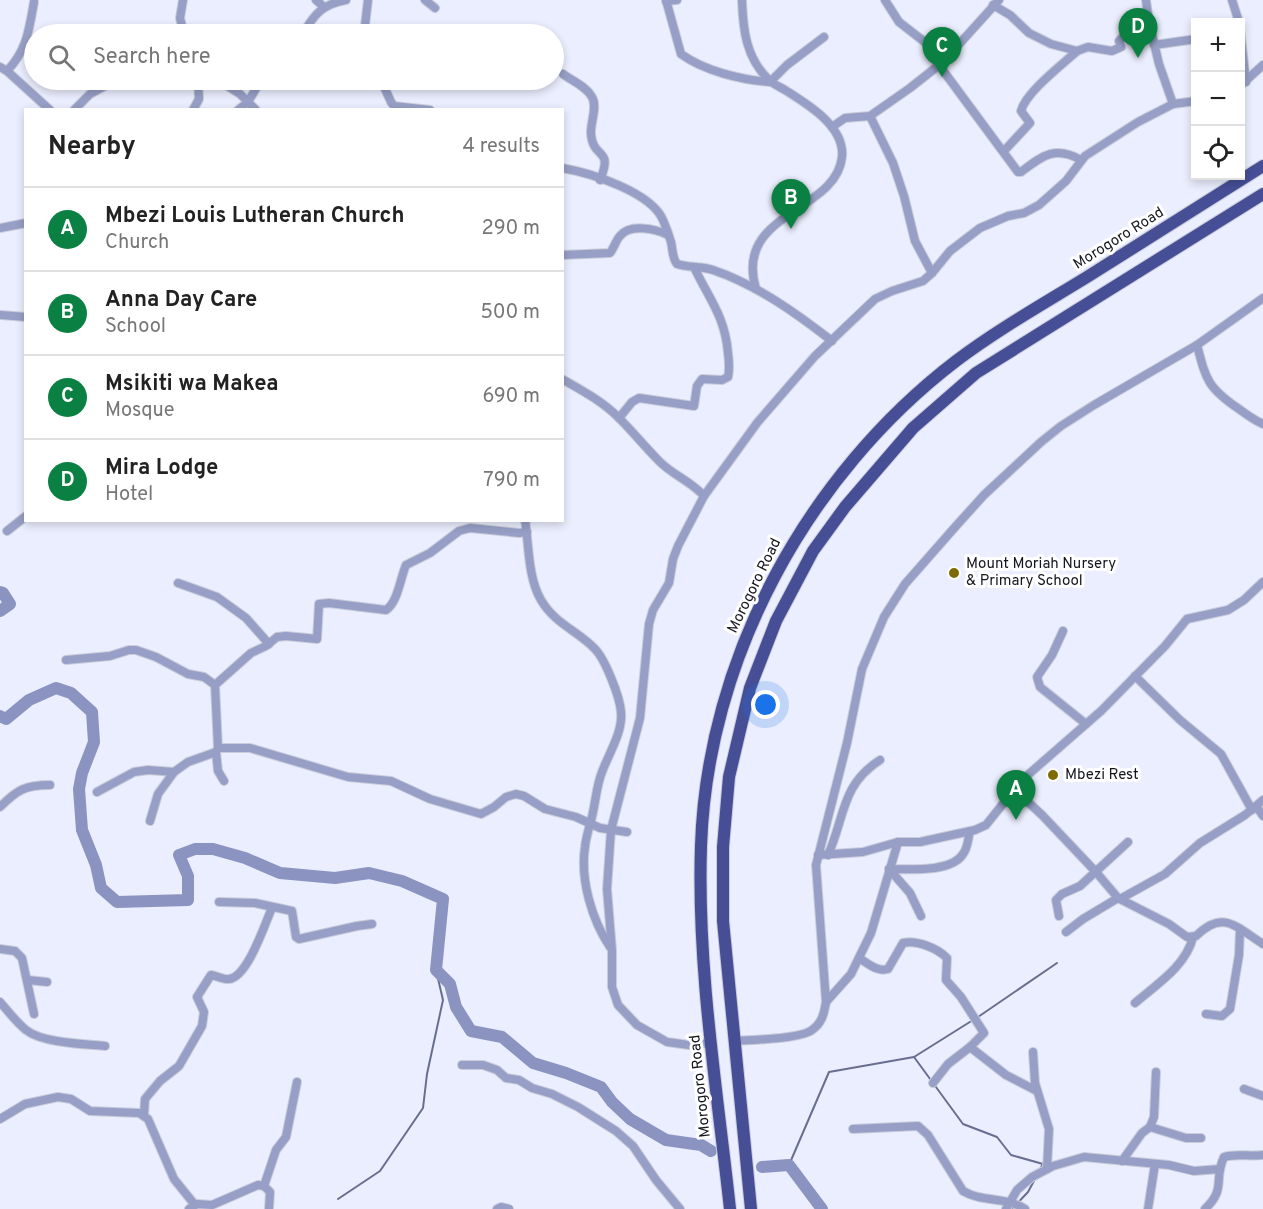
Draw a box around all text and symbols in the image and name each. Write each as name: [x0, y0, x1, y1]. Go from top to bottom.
pin: D: [1118, 8, 1158, 58]
map controls: [1191, 18, 1245, 180]
button: +: [1191, 18, 1245, 72]
search box: [24, 24, 564, 90]
pin: C: [922, 28, 962, 77]
icon: search: [45, 41, 78, 74]
text: Search here: [93, 44, 211, 71]
button: −: [1191, 72, 1245, 126]
button: locate: [1191, 126, 1245, 180]
text: Nearby: [48, 131, 136, 164]
text: 4 results: [463, 134, 540, 160]
pin: B: [772, 180, 810, 229]
text: Mbezi Louis Lutheran Church: [105, 203, 404, 230]
street label: Morogoro Road: [1070, 204, 1168, 274]
text: A: [60, 216, 75, 242]
text: 290 m: [482, 216, 540, 242]
text: Church: [105, 230, 169, 256]
text: Anna Day Care: [105, 287, 257, 314]
text: B: [61, 300, 74, 326]
text: 500 m: [480, 300, 540, 326]
text: School: [105, 314, 166, 340]
text: Msikiti wa Makea: [105, 371, 279, 398]
text: C: [61, 384, 74, 410]
text: 690 m: [483, 384, 540, 410]
text: Mosque: [105, 398, 174, 424]
text: Mira Lodge: [105, 455, 218, 482]
text: D: [60, 468, 75, 494]
text: 790 m: [483, 468, 540, 494]
text: Hotel: [105, 482, 153, 508]
street label: Morogoro Road: [724, 535, 786, 637]
place label: Mount Moriah Nursery & Primary School: [966, 555, 1116, 591]
marker: Mount Moriah Nursery & Primary School: [947, 566, 961, 580]
your location: [751, 690, 780, 719]
place label: Mbezi Rest: [1065, 766, 1139, 785]
marker: Mbezi Rest: [1046, 768, 1060, 782]
pin: A: [996, 770, 1036, 820]
street label: Morogoro Road: [686, 1034, 716, 1138]

